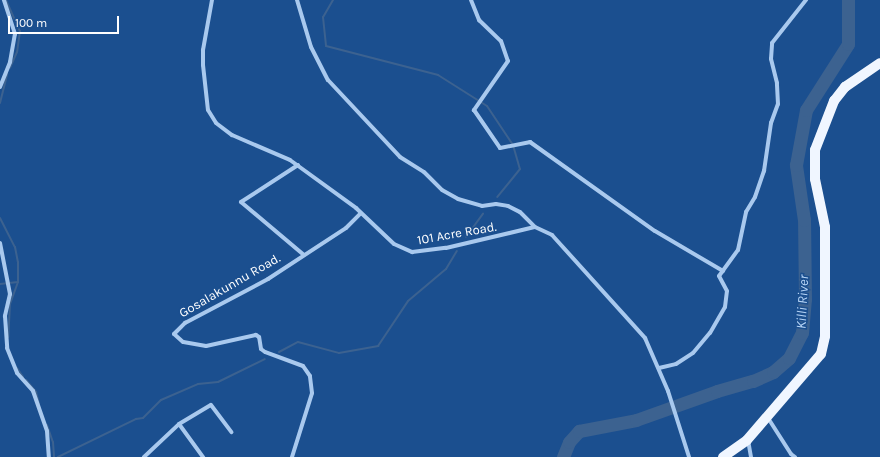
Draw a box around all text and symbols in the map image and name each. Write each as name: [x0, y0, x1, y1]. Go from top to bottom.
scale bar: [10, 8, 121, 34]
text: 100 m: [15, 16, 47, 30]
street label: 101 Acre Road.: [416, 219, 498, 249]
street label: Gosalakunnu Road.: [177, 251, 283, 321]
water label: Killi River: [793, 274, 813, 330]

